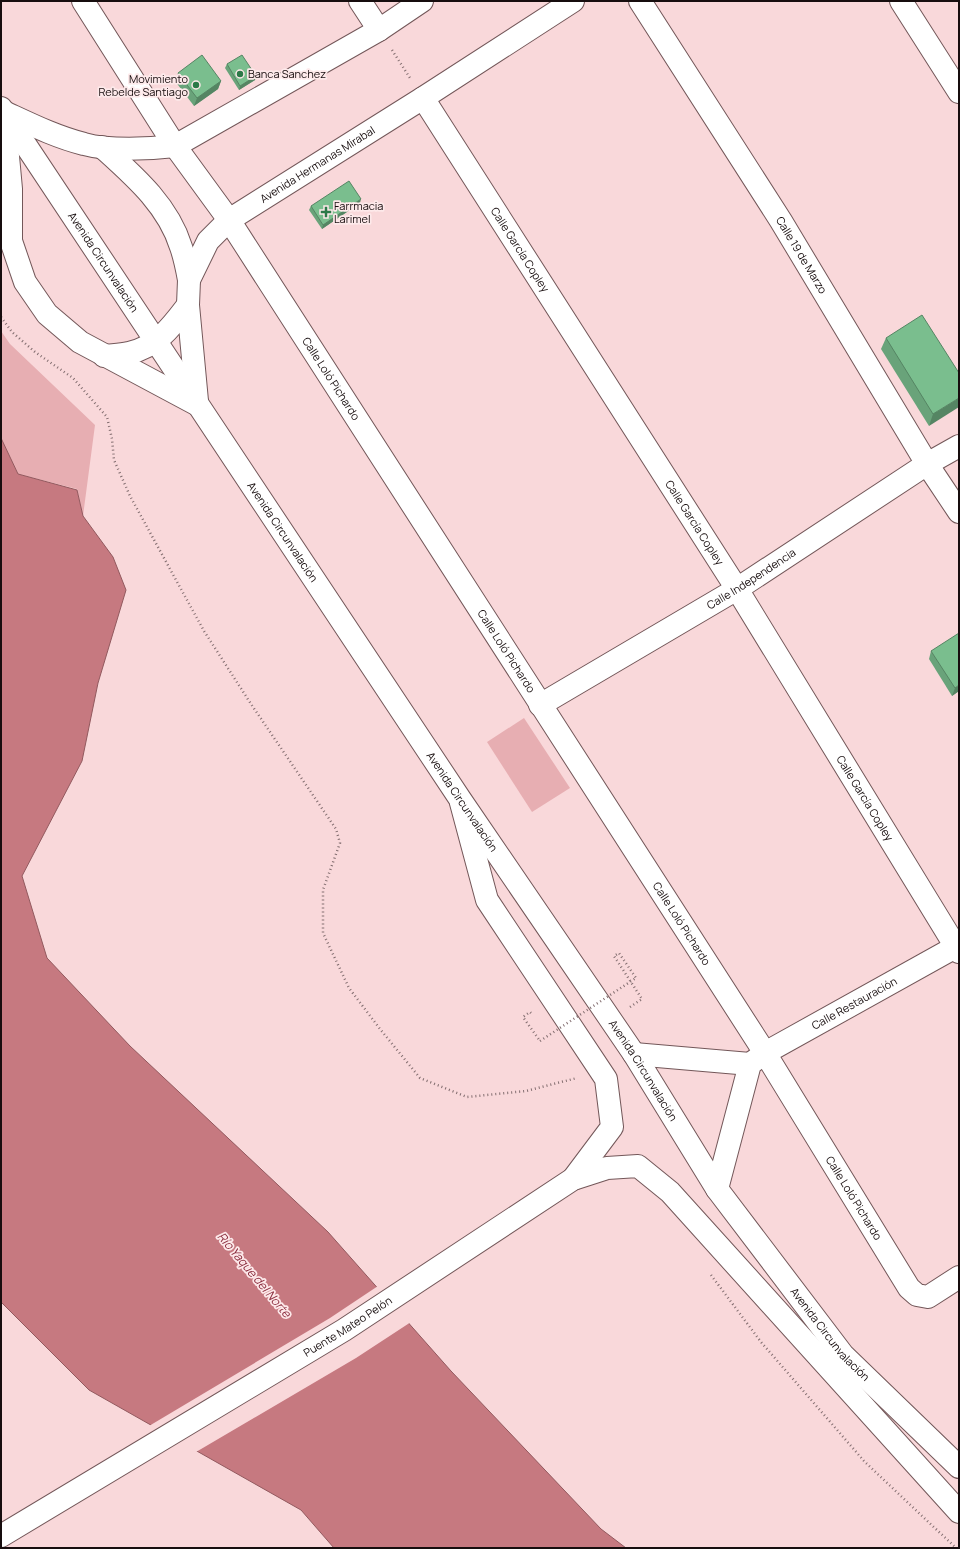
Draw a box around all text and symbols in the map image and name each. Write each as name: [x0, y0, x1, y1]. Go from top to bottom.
place label: Banca Sanchez: [248, 66, 326, 81]
marker: Banca Sanchez: [235, 69, 245, 79]
place label: Movimiento Rebelde Santiago: [98, 71, 188, 99]
marker: Movimiento Rebelde Santiago: [191, 80, 201, 90]
street label: Avenida Hermanas Mirabal: [257, 122, 378, 206]
place label: Farrmacia Larimel: [334, 198, 383, 226]
street label: Calle García Copley: [488, 204, 553, 295]
marker: Farrmacia Larimel: [321, 207, 331, 217]
street label: Avenida Circunvalación: [65, 209, 142, 315]
street label: Calle 19 de Marzo: [773, 213, 831, 297]
street label: Calle Loló Pichardo: [299, 334, 364, 423]
street label: Calle García Copley: [662, 477, 728, 568]
street label: Avenida Circunvalación: [244, 479, 322, 585]
street label: Calle Independencia: [704, 544, 798, 612]
street label: Calle Loló Pichardo: [475, 606, 539, 696]
street label: Avenida Circunvalación: [424, 749, 502, 854]
street label: Calle García Copley: [833, 752, 897, 844]
street label: Calle Loló Pichardo: [650, 879, 715, 968]
street label: Calle Restauración: [809, 973, 899, 1033]
street label: Avenida Circunvalación: [606, 1017, 681, 1124]
street label: Calle Loló Pichardo: [823, 1153, 886, 1243]
water label: Río Yaque del Norte: [214, 1228, 296, 1322]
street label: Avenida Circunvalación: [787, 1284, 873, 1384]
street label: Puente Mateo Pelón: [300, 1292, 395, 1360]

